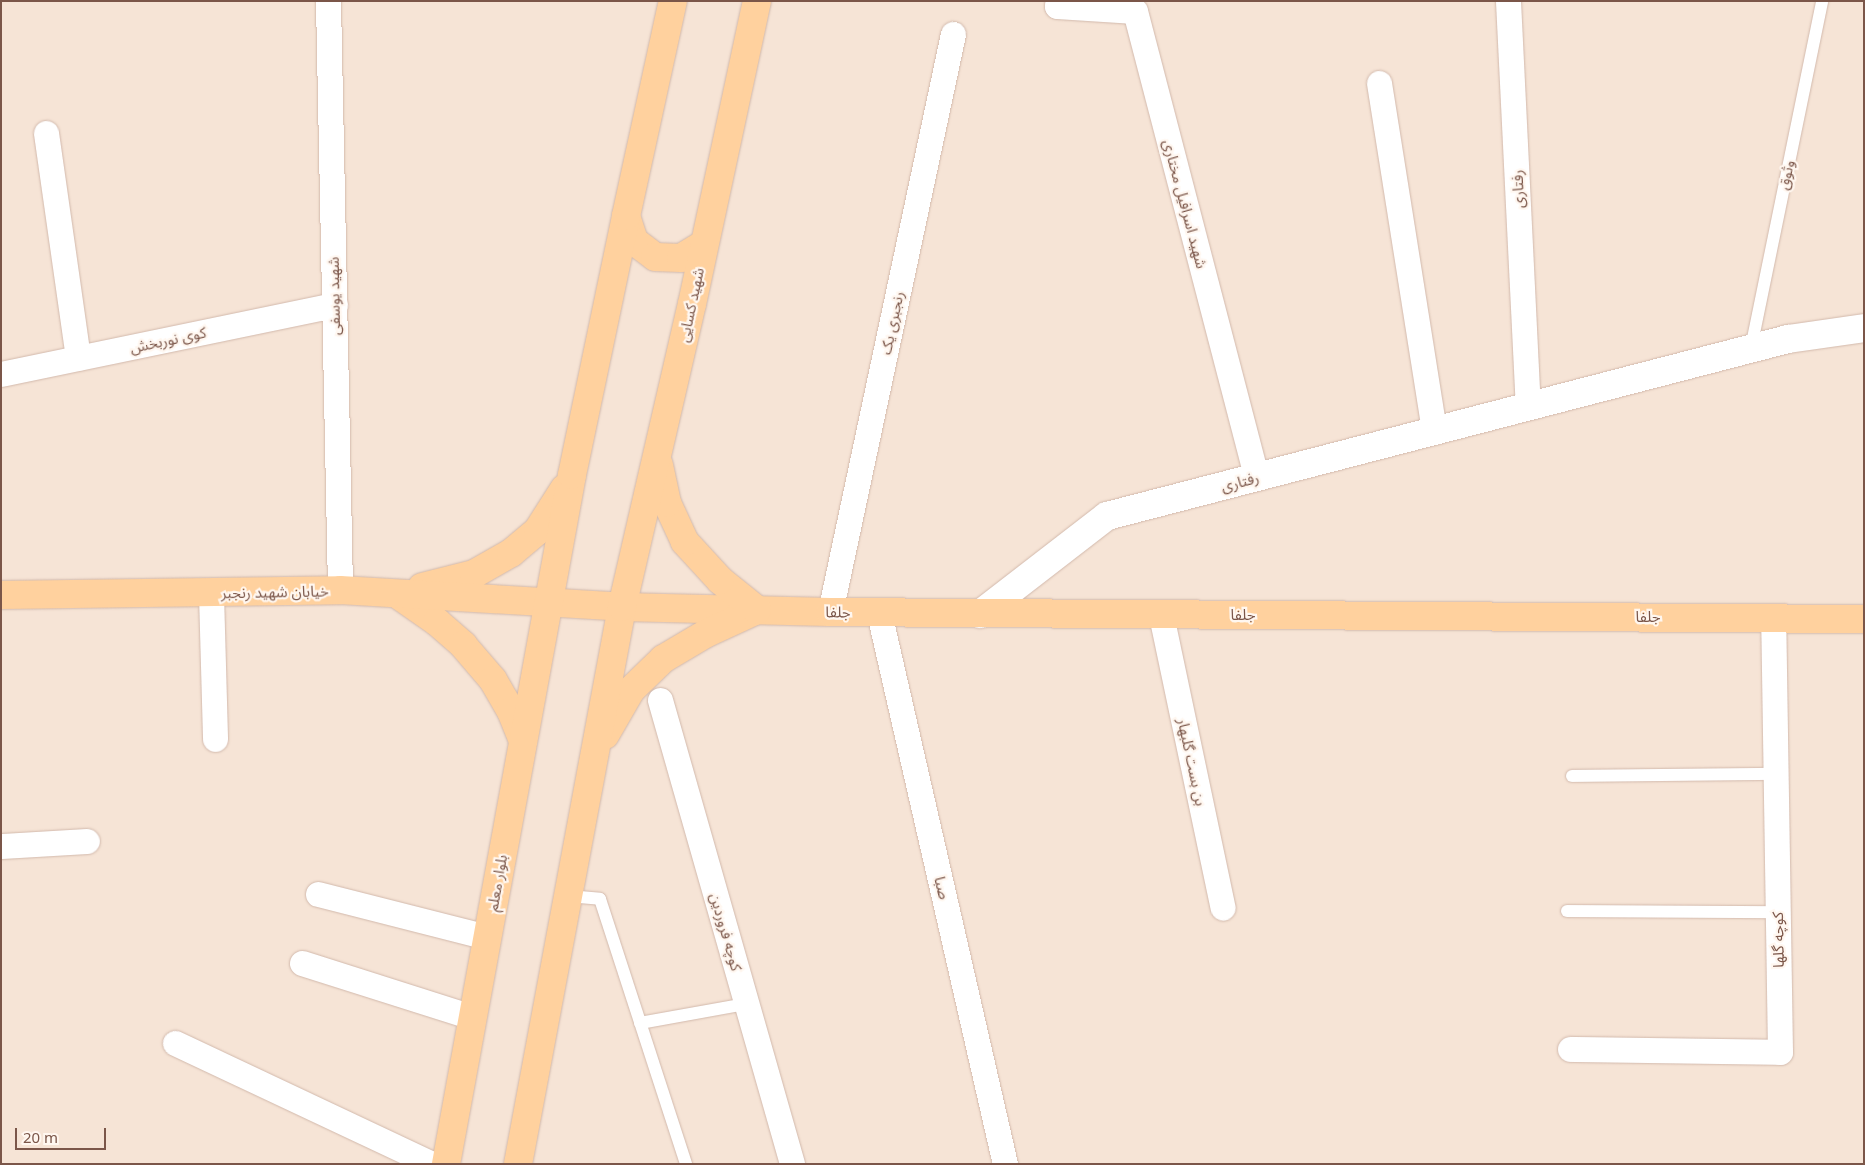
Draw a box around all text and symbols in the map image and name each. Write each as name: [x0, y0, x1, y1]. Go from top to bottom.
street label: شهید اسرافیل مختاری: [1159, 138, 1211, 270]
street label: وثوق: [1774, 159, 1798, 191]
street label: رفتاری: [1508, 169, 1528, 209]
street label: شهید یوسفی: [324, 257, 344, 335]
street label: شهید کسایی: [674, 266, 708, 344]
street label: رنجبری یک: [877, 290, 907, 356]
street label: کوی نوربخش: [128, 323, 208, 357]
street label: رفتاری: [1219, 468, 1261, 496]
street label: خیابان شهید رنجبر: [221, 582, 329, 602]
street label: جلفا: [825, 603, 851, 621]
street label: جلفا: [1230, 606, 1256, 624]
street label: جلفا: [1635, 608, 1661, 626]
street label: بن بست گلبهار: [1174, 716, 1210, 808]
street label: بلوار معلم: [483, 853, 511, 913]
street label: صبا: [931, 875, 953, 901]
street label: کوچه فروردین: [706, 891, 746, 973]
street label: کوچه گلها: [1769, 912, 1787, 968]
scale bar: [18, 1118, 109, 1150]
text: 20 m: [23, 1127, 58, 1147]

